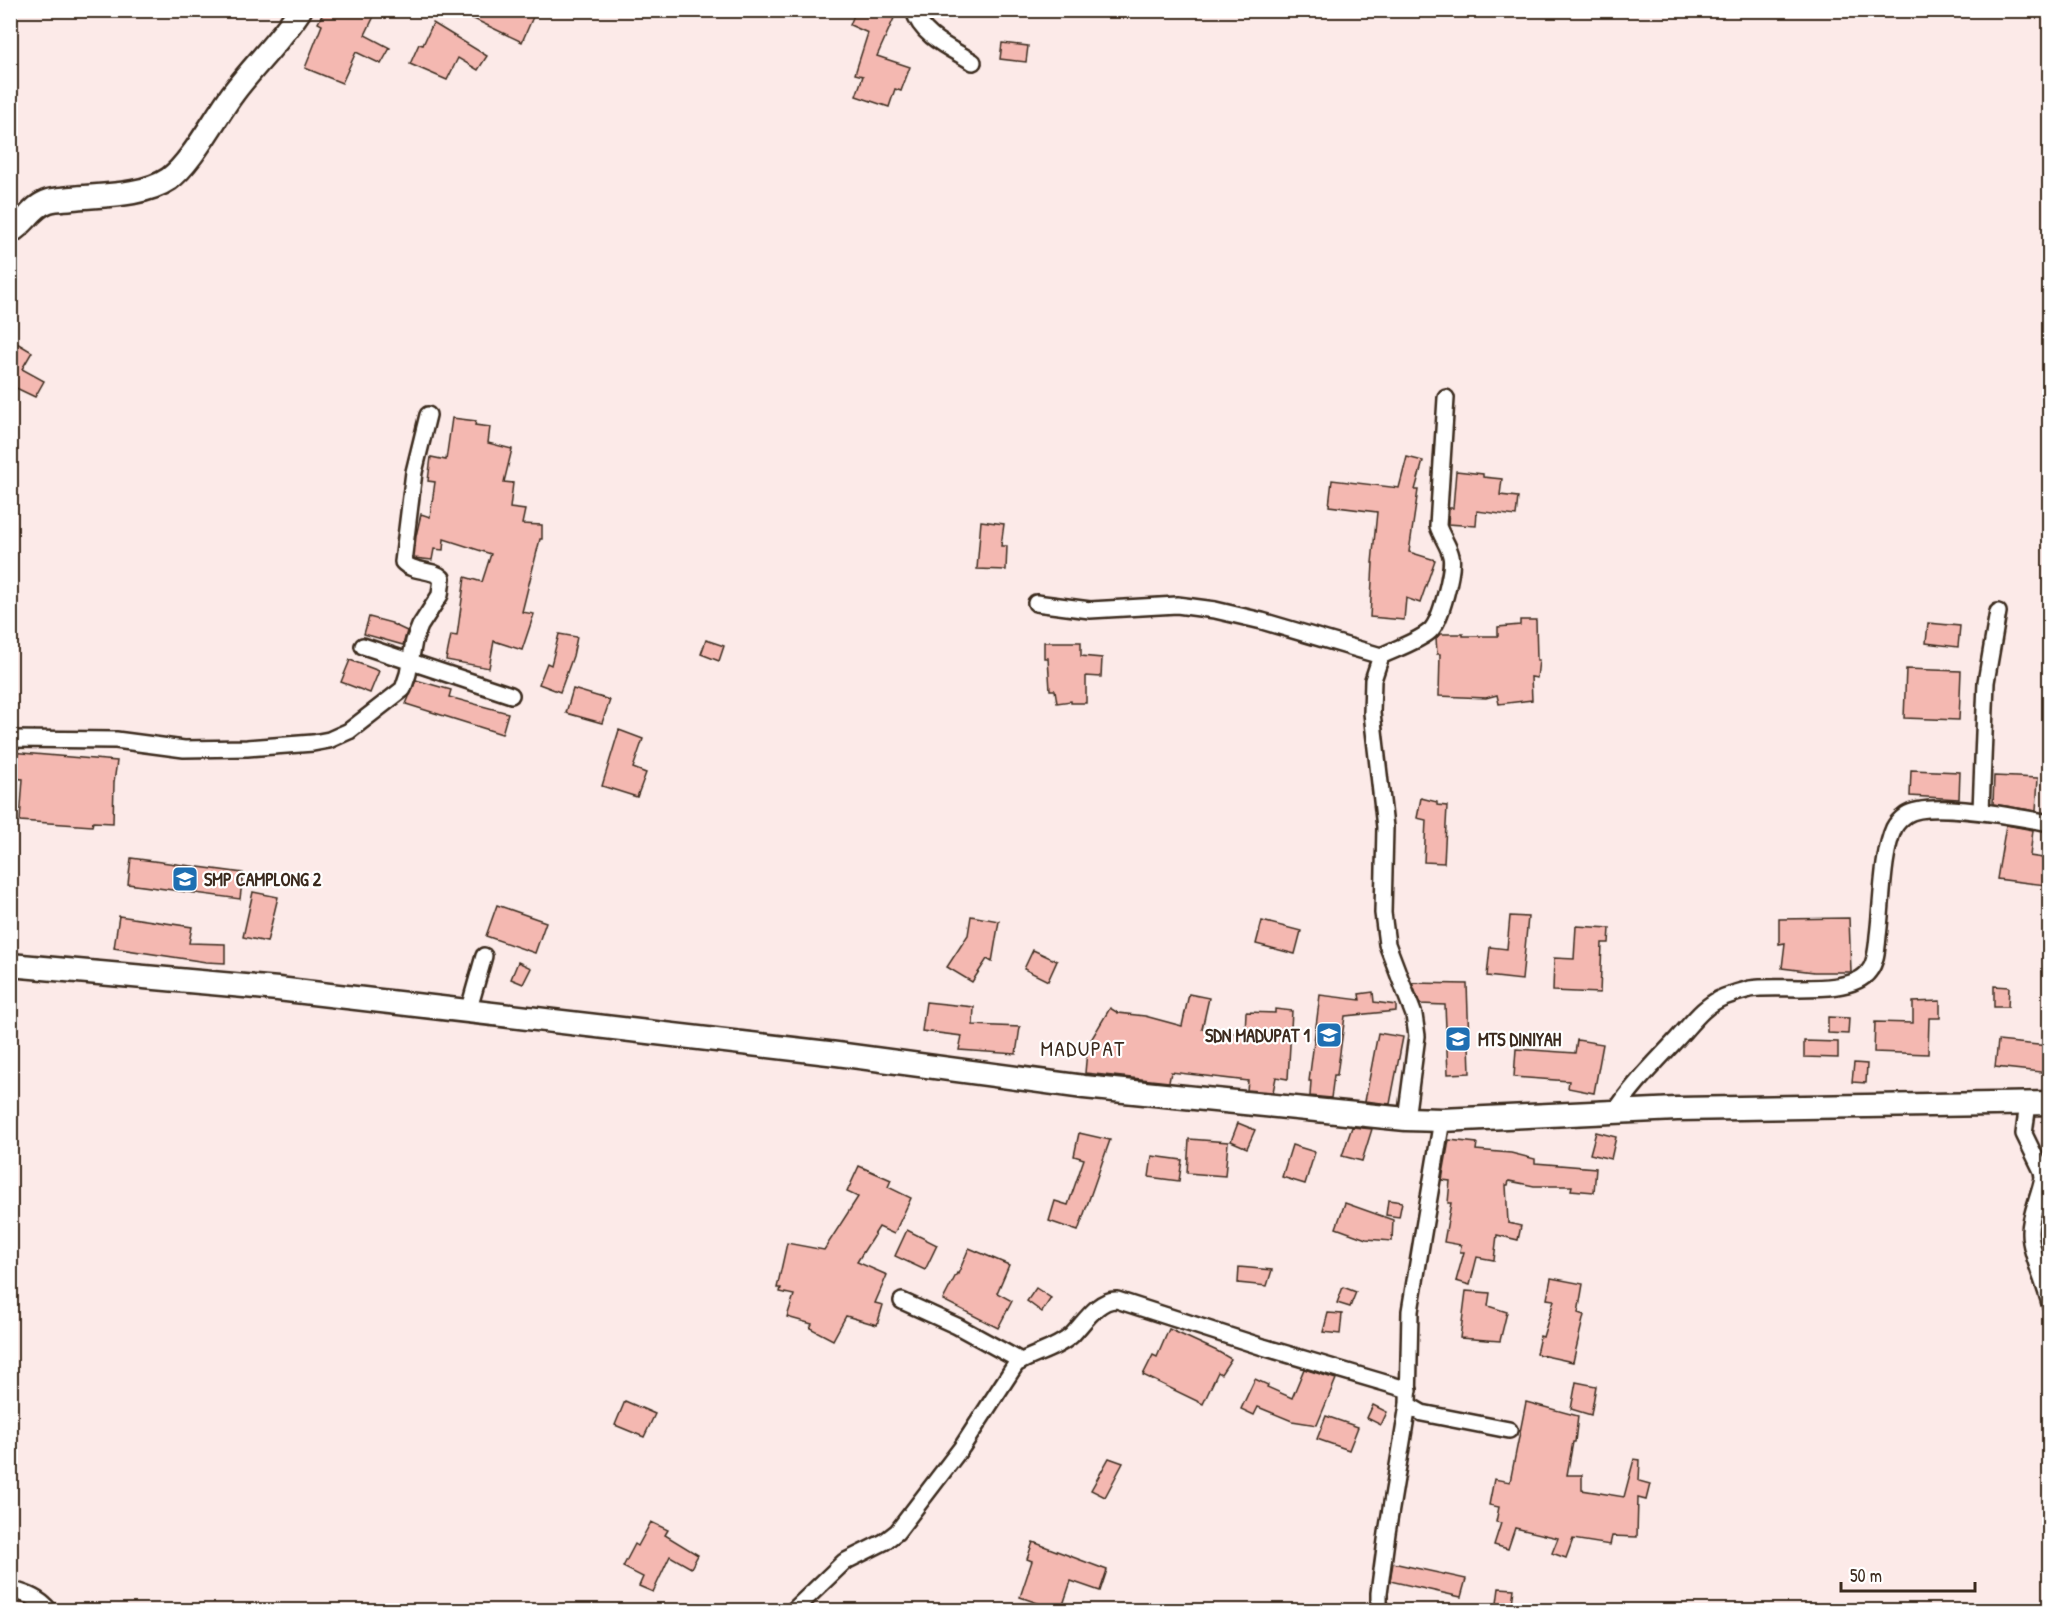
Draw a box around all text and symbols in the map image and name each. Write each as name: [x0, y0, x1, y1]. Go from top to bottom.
school or university icon: SMP CAMPLONG 2: [170, 864, 200, 894]
place label: SMP CAMPLONG 2: [204, 867, 322, 892]
school or university icon: SDN MADUPAT 1: [1314, 1020, 1344, 1050]
place label: SDN MADUPAT 1: [1205, 1023, 1310, 1048]
school or university icon: MTS DINIYAH: [1443, 1024, 1473, 1054]
place label: MTS DINIYAH: [1478, 1027, 1562, 1052]
district label: MADUPAT: [1041, 1034, 1125, 1063]
scale bar: [1841, 1555, 1974, 1593]
text: 50 m: [1850, 1563, 1882, 1588]

